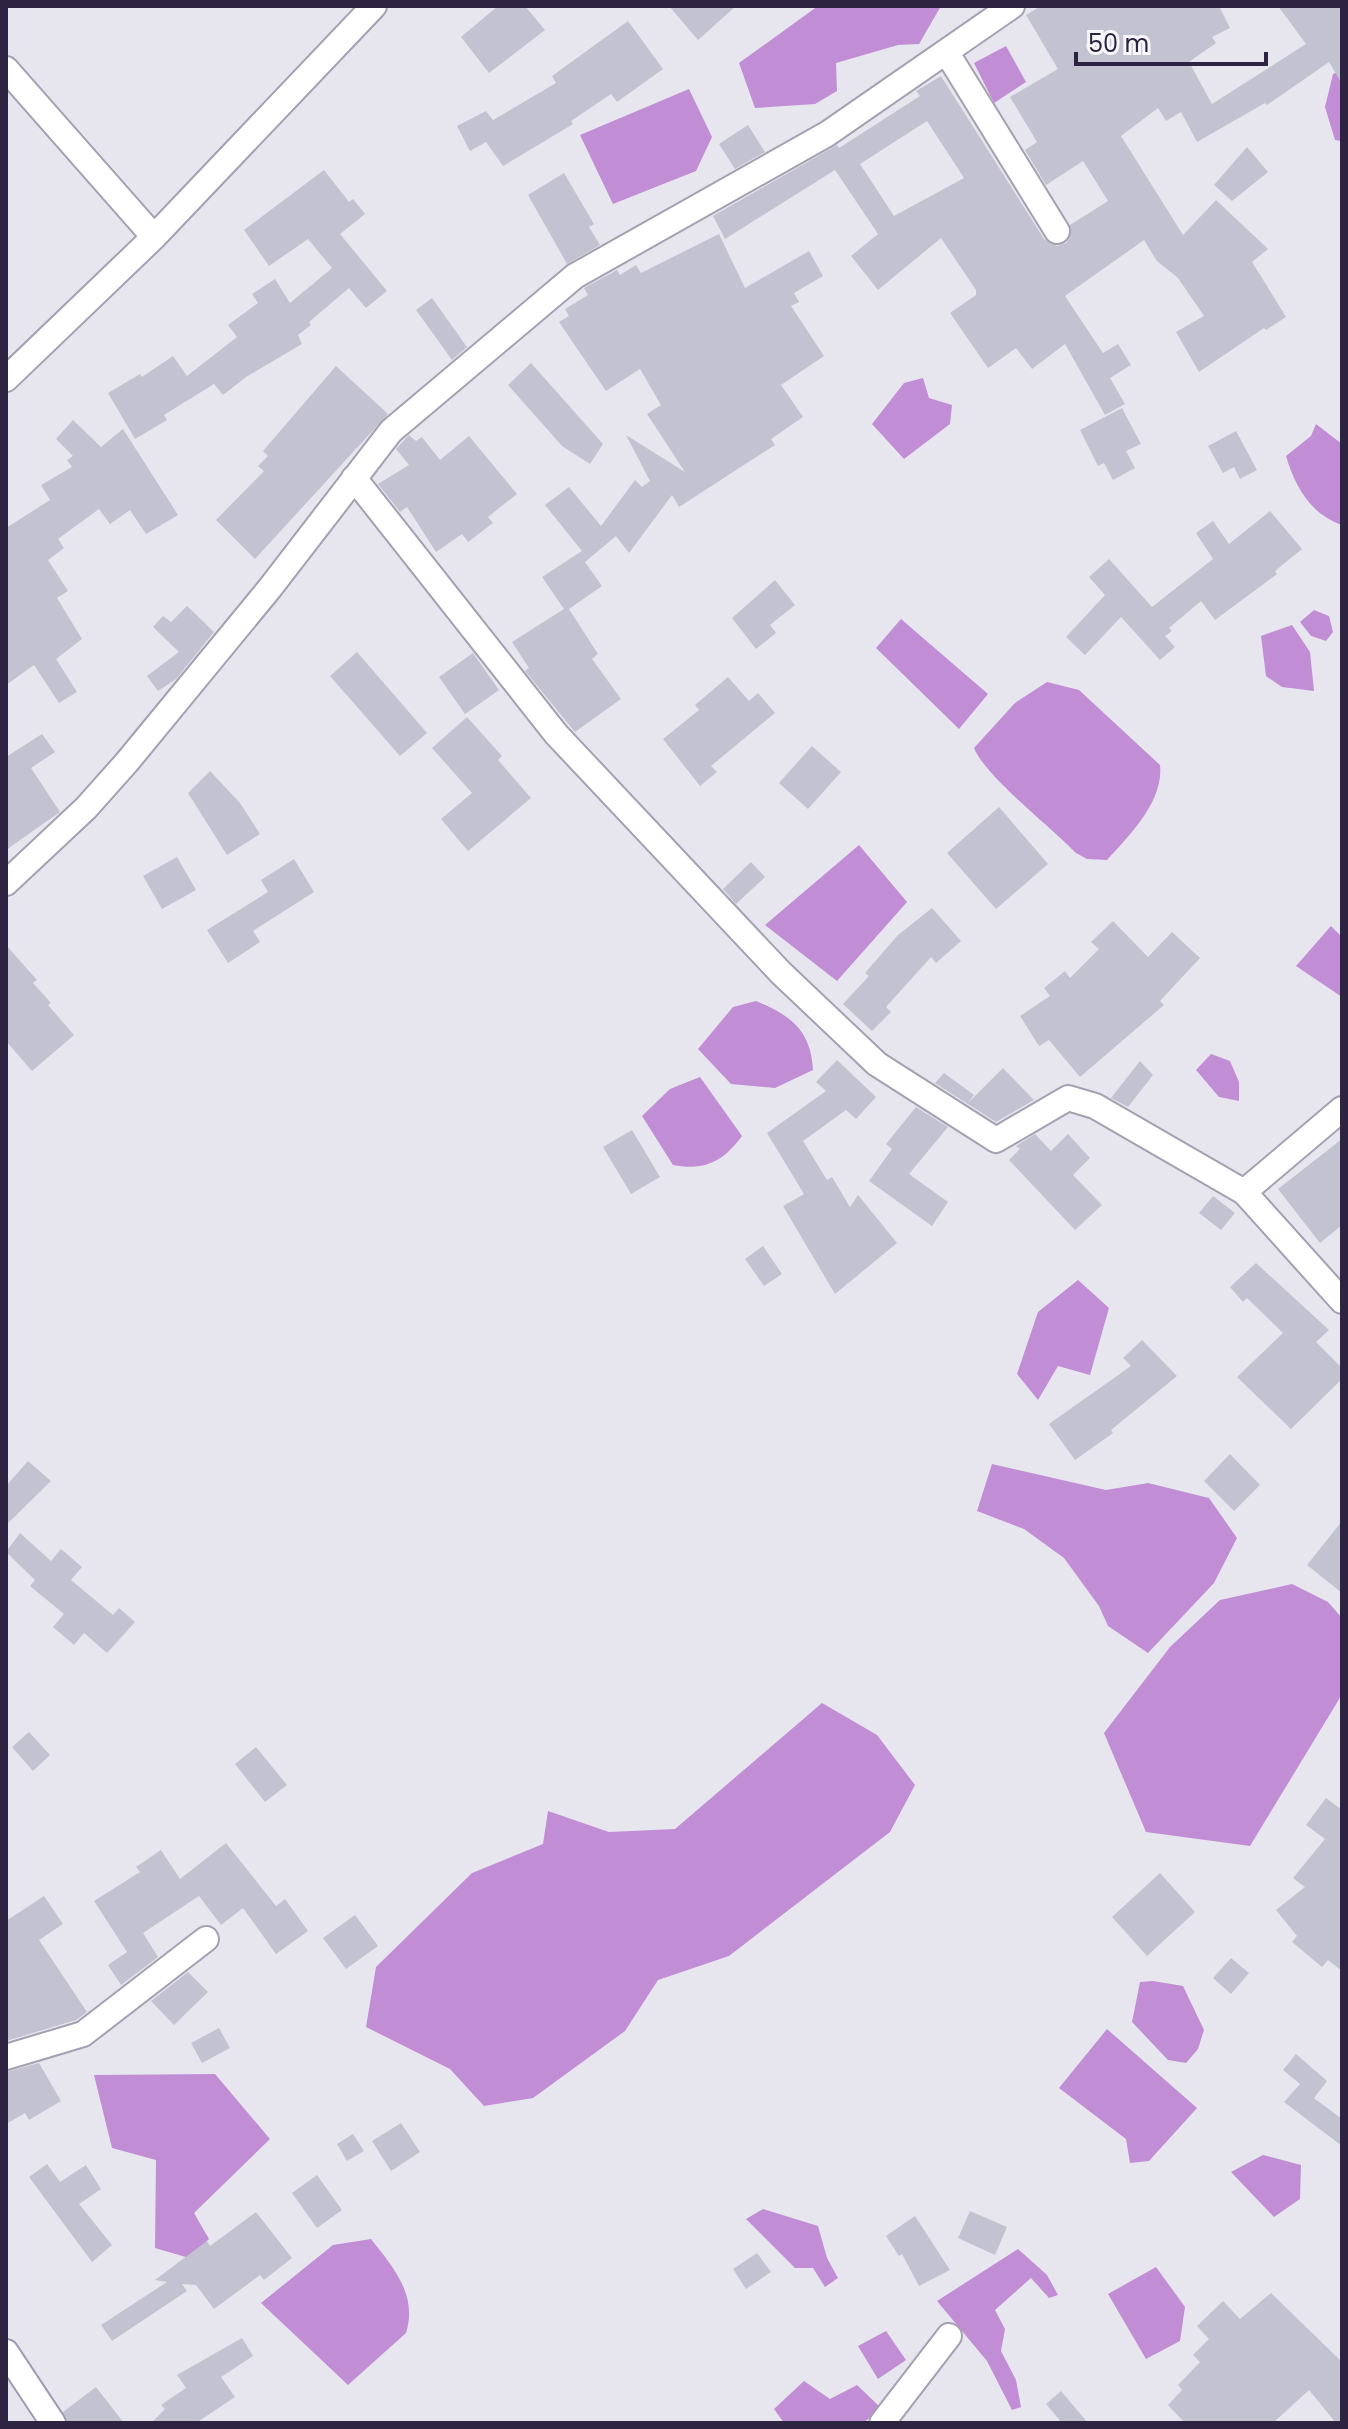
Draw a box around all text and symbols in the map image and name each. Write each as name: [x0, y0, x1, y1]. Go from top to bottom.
scale bar: [1076, 16, 1266, 66]
text: 50 m: [1088, 27, 1149, 60]

